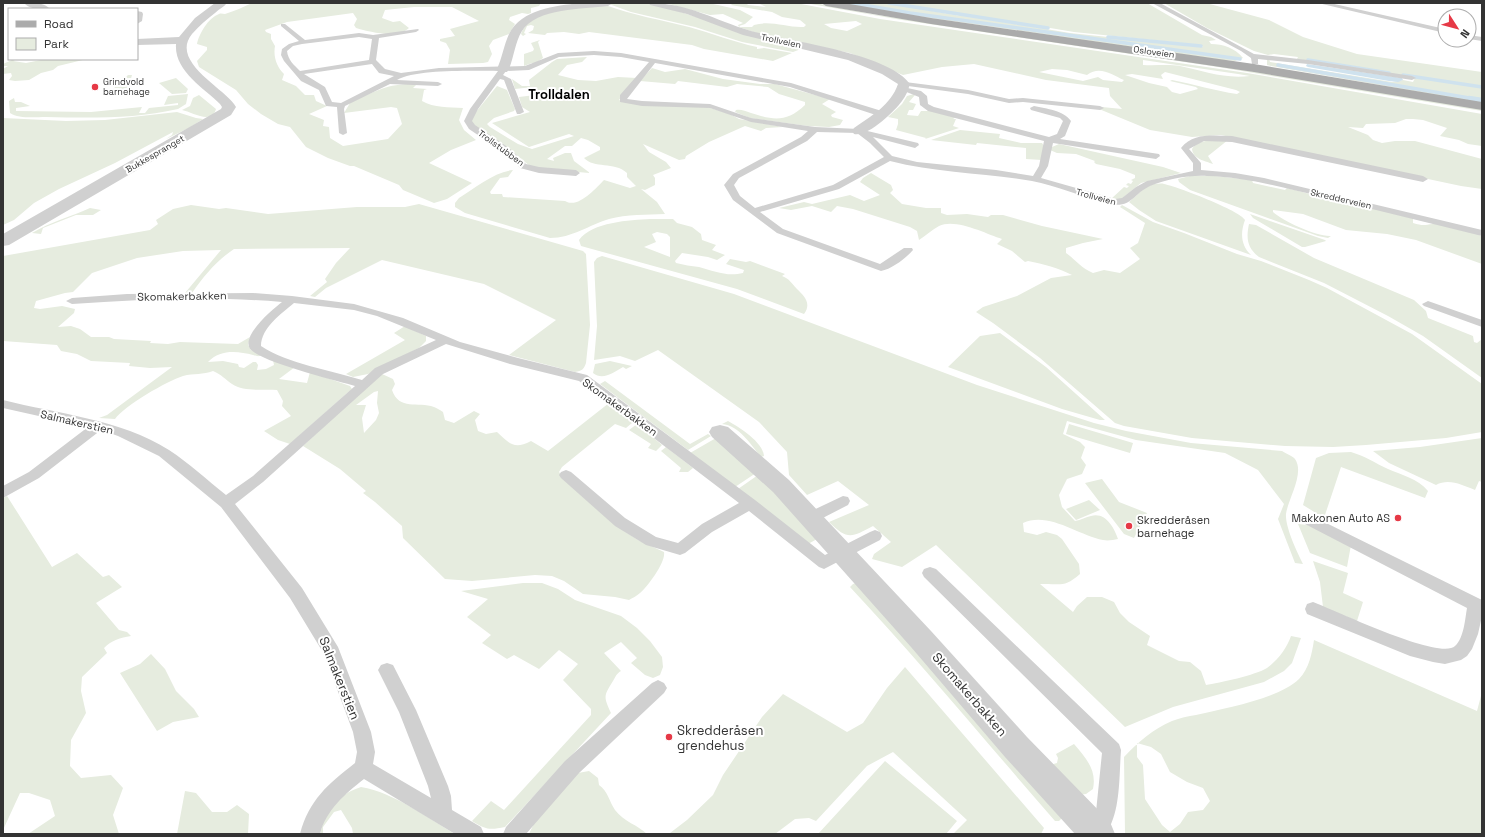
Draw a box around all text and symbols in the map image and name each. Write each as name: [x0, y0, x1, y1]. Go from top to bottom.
legend: [8, 8, 138, 60]
north arrow: [1437, 8, 1477, 48]
text: Road: [44, 16, 73, 32]
text: N: [1457, 27, 1473, 41]
street label: Trollveien: [760, 31, 802, 51]
text: Park: [44, 36, 69, 52]
street label: Osloveien: [1133, 43, 1175, 61]
place label: Grindvold barnehage: [103, 76, 150, 98]
marker: Grindvold barnehage: [90, 82, 100, 92]
district label: Trolldalen: [528, 86, 590, 103]
street label: Trollstubben: [475, 127, 527, 169]
street label: Bukkespranget: [124, 132, 186, 176]
street label: Trollveien: [1075, 186, 1117, 208]
street label: Skredderveien: [1309, 186, 1373, 212]
street label: Skomakerbakken: [137, 288, 227, 304]
street label: Skomakerbakken: [580, 375, 660, 439]
street label: Salmakerstien: [39, 407, 115, 437]
place label: Makkonen Auto AS: [1291, 511, 1390, 525]
place label: Skredderåsen barnehage: [1137, 513, 1210, 540]
marker: Makkonen Auto AS: [1393, 513, 1403, 523]
marker: Skredderåsen barnehage: [1124, 521, 1134, 531]
street label: Salmakerstien: [315, 634, 364, 722]
street label: Skomakerbakken: [929, 649, 1011, 740]
place label: Skredderåsen grendehus: [677, 722, 763, 754]
marker: Skredderåsen grendehus: [664, 732, 674, 742]

